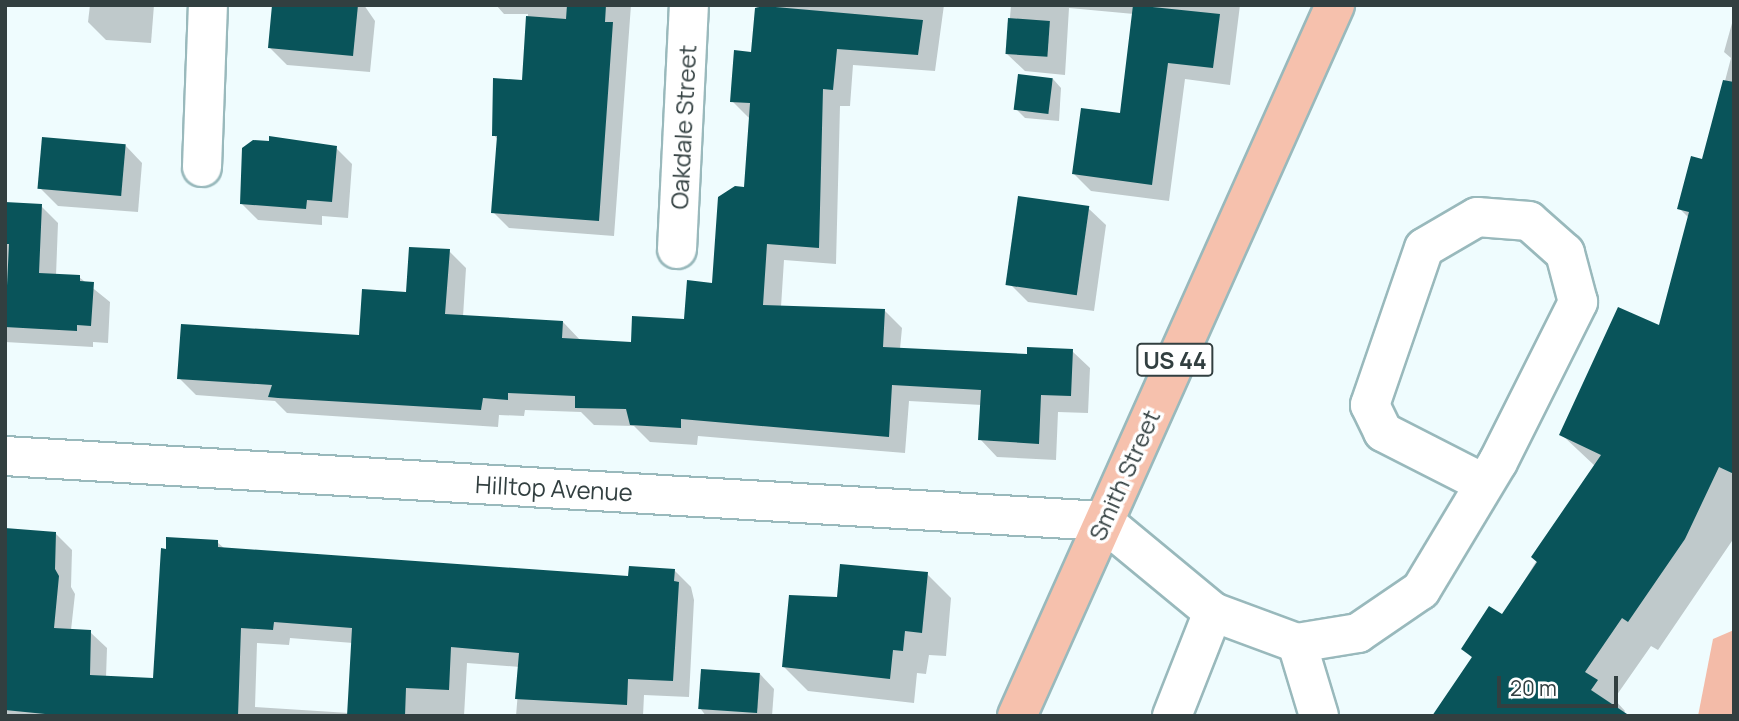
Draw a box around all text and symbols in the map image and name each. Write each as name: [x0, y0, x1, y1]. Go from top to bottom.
street label: Oakdale Street: [664, 44, 702, 210]
road number: US 44: [1135, 340, 1215, 380]
street label: Smith Street: [1082, 405, 1166, 545]
street label: Hilltop Avenue: [474, 469, 634, 507]
scale bar: [1501, 662, 1622, 706]
text: 20 m: [1510, 674, 1557, 702]

